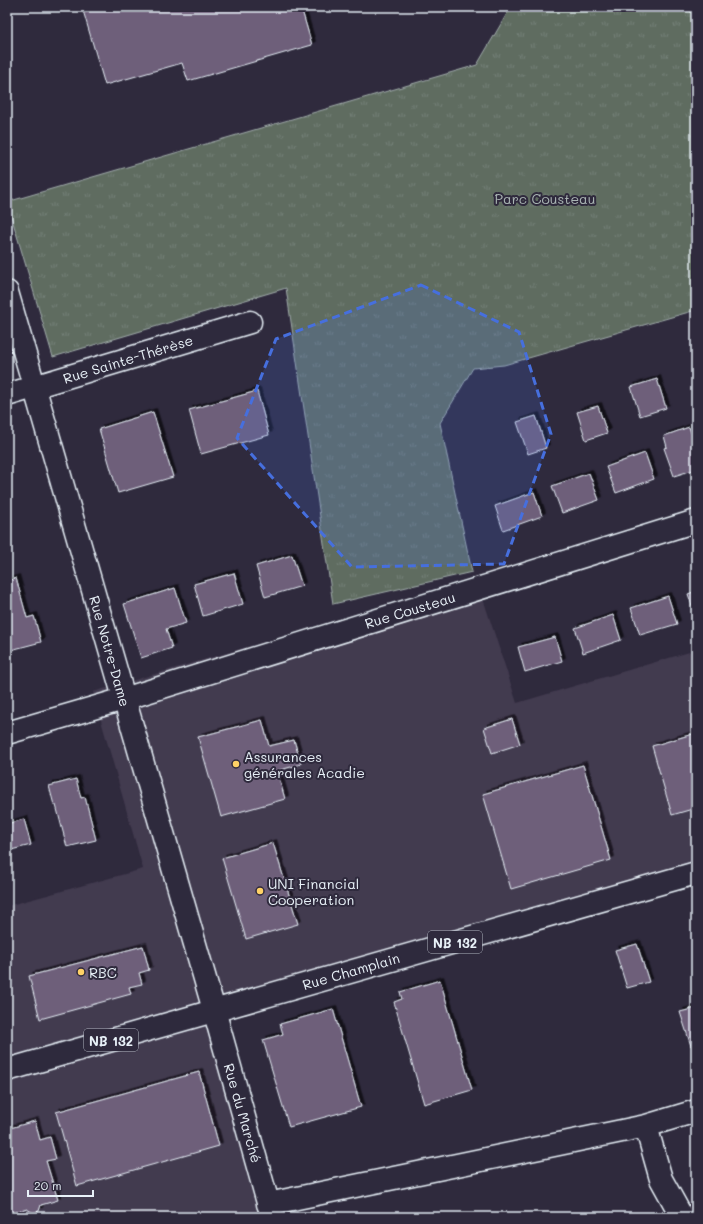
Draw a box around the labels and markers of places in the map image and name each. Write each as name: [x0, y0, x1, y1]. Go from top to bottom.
place label: Assurances générales Acadie: [244, 747, 365, 782]
marker: Assurances générales Acadie: [231, 759, 241, 769]
place label: UNI Financial Cooperation: [268, 874, 359, 909]
marker: UNI Financial Cooperation: [255, 886, 265, 896]
place label: RBC: [89, 963, 117, 982]
marker: RBC: [76, 967, 86, 977]

